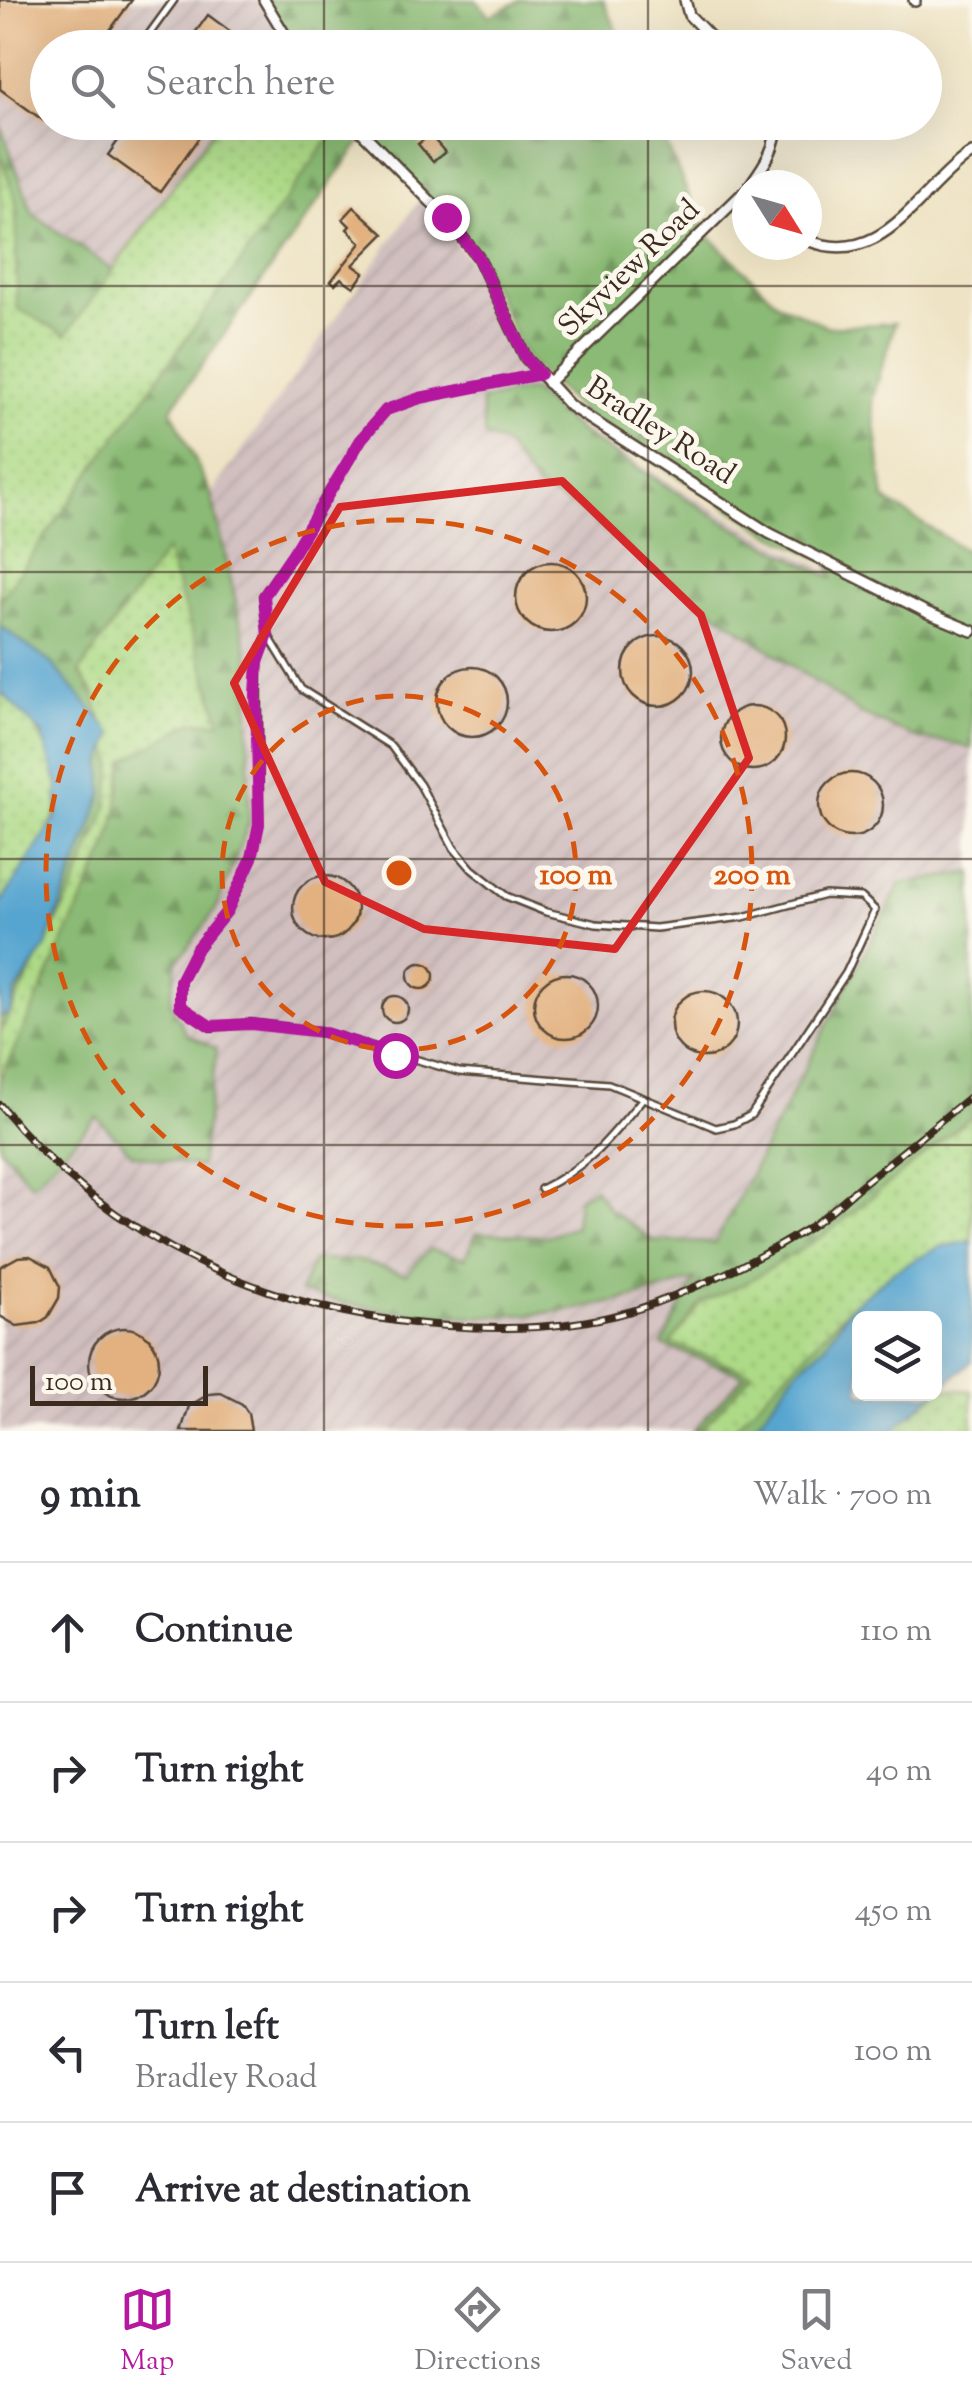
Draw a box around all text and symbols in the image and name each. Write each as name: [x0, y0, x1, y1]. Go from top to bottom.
search box: [30, 30, 942, 140]
icon: search: [65, 58, 120, 113]
text: Search here: [145, 58, 336, 112]
north arrow: [732, 170, 822, 260]
street label: Skyview Road: [549, 190, 711, 348]
route end: [424, 195, 470, 241]
street label: Bradley Road: [577, 367, 743, 497]
centre of rings: [381, 855, 417, 891]
text: 100 m: [540, 855, 613, 898]
text: 200 m: [714, 855, 791, 898]
route start: [373, 1033, 419, 1079]
map controls: [852, 1311, 942, 1401]
button: layers: [852, 1311, 942, 1401]
scale bar: [30, 1361, 208, 1406]
text: 100 m: [45, 1363, 113, 1403]
text: 9 min: [40, 1466, 141, 1526]
text: Walk · 700 m: [753, 1473, 932, 1519]
icon: ahead: [40, 1605, 95, 1660]
text: Continue: [135, 1605, 293, 1659]
text: 110 m: [860, 1609, 932, 1655]
icon: right: [40, 1745, 95, 1800]
text: Turn right: [135, 1745, 303, 1799]
text: 40 m: [866, 1749, 932, 1795]
icon: right: [40, 1885, 95, 1940]
text: Turn right: [135, 1885, 303, 1939]
text: 450 m: [855, 1889, 932, 1935]
text: Turn left: [135, 2002, 279, 2056]
icon: left: [40, 2025, 95, 2080]
text: 100 m: [854, 2029, 932, 2075]
text: Bradley Road: [135, 2056, 317, 2102]
icon: arrive: [40, 2165, 95, 2220]
text: Arrive at destination: [135, 2165, 471, 2219]
tab: Map: [120, 2282, 175, 2382]
tab: Directions: [414, 2282, 541, 2382]
tab: Saved: [780, 2282, 852, 2382]

